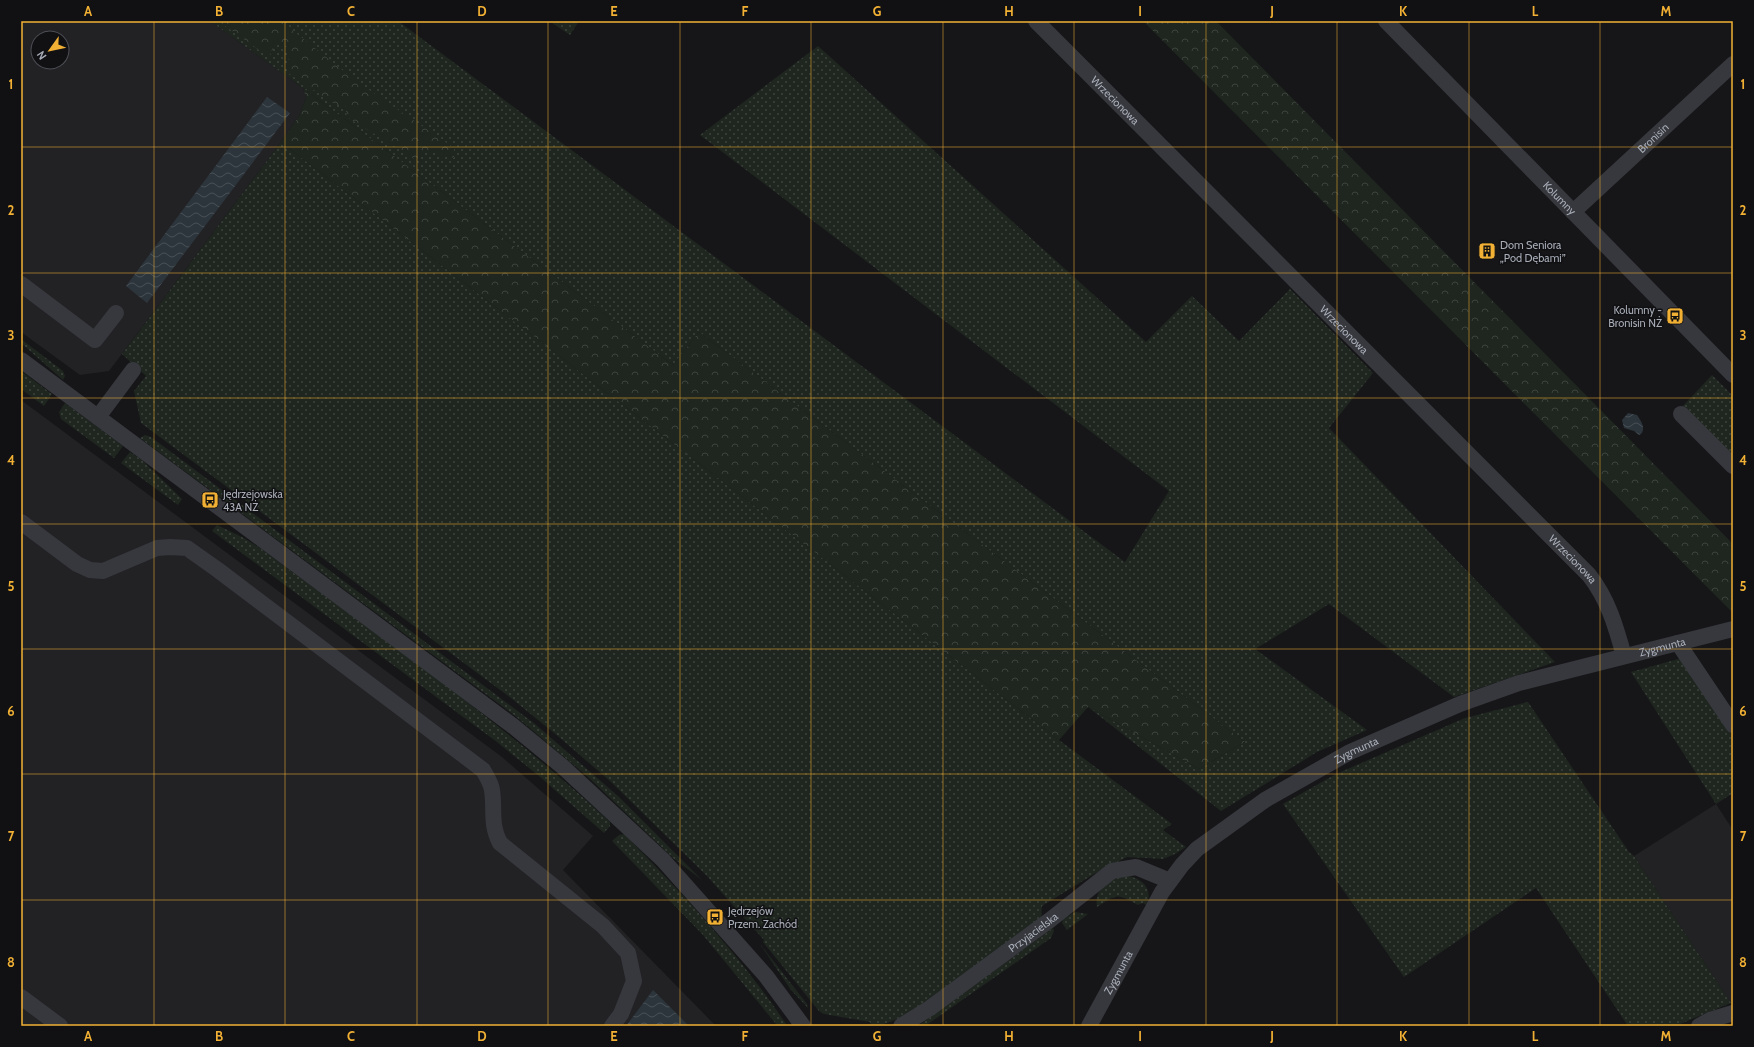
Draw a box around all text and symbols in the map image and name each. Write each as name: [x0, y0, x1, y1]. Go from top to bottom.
text: A: [84, 3, 93, 19]
text: B: [215, 3, 223, 19]
text: C: [347, 3, 355, 19]
text: D: [477, 3, 487, 19]
text: E: [610, 3, 618, 19]
text: F: [742, 3, 749, 19]
text: G: [873, 3, 882, 19]
text: H: [1004, 3, 1014, 19]
text: I: [1138, 3, 1142, 19]
text: J: [1269, 3, 1274, 19]
text: K: [1399, 3, 1408, 19]
text: L: [1532, 3, 1539, 19]
text: M: [1661, 3, 1672, 19]
north arrow: [30, 30, 70, 70]
text: N: [34, 48, 50, 63]
street label: Wrzecionowa: [1088, 73, 1143, 128]
text: 1: [9, 76, 13, 92]
text: 1: [1741, 76, 1745, 92]
street label: Bronisin: [1635, 120, 1672, 156]
street label: Kolumny: [1540, 178, 1579, 218]
text: 2: [8, 202, 15, 218]
text: 2: [1740, 202, 1747, 218]
place label: Dom Seniora „Pod Dębami”: [1500, 238, 1566, 265]
building icon: Dom Seniora „Pod Dębami”: [1477, 241, 1497, 261]
street label: Wrzecionowa: [1317, 302, 1372, 357]
place label: Kolumny - Bronisin NŻ: [1608, 303, 1662, 330]
bus stop icon: Kolumny - Bronisin NŻ: [1665, 306, 1685, 326]
text: 3: [7, 327, 15, 343]
text: 3: [1739, 327, 1747, 343]
text: 4: [7, 452, 15, 468]
text: 4: [1739, 452, 1747, 468]
place label: Jędrzejowska 43A NŻ: [222, 487, 283, 514]
bus stop icon: Jędrzejowska 43A NŻ: [200, 490, 220, 510]
street label: Wrzecionowa: [1546, 532, 1600, 587]
text: 5: [8, 578, 15, 594]
text: 5: [1740, 578, 1747, 594]
street label: Zygmunta: [1638, 634, 1688, 659]
text: 6: [7, 703, 15, 719]
text: 6: [1739, 703, 1747, 719]
street label: Zygmunta: [1332, 733, 1381, 767]
text: 7: [8, 828, 15, 844]
text: 7: [1740, 828, 1747, 844]
place label: Jędrzejów Przem. Zachód: [727, 904, 797, 931]
bus stop icon: Jędrzejów Przem. Zachód: [705, 907, 725, 927]
street label: Przyjacielska: [1005, 909, 1061, 955]
street label: Zygmunta: [1101, 948, 1136, 997]
text: 8: [7, 954, 15, 970]
text: 8: [1739, 954, 1747, 970]
text: A: [84, 1028, 93, 1044]
text: B: [215, 1028, 223, 1044]
text: C: [347, 1028, 355, 1044]
text: D: [477, 1028, 487, 1044]
text: E: [610, 1028, 618, 1044]
text: F: [742, 1028, 749, 1044]
text: G: [873, 1028, 882, 1044]
text: H: [1004, 1028, 1014, 1044]
text: I: [1138, 1028, 1142, 1044]
text: J: [1269, 1028, 1274, 1044]
text: K: [1399, 1028, 1408, 1044]
text: L: [1532, 1028, 1539, 1044]
text: M: [1661, 1028, 1672, 1044]

